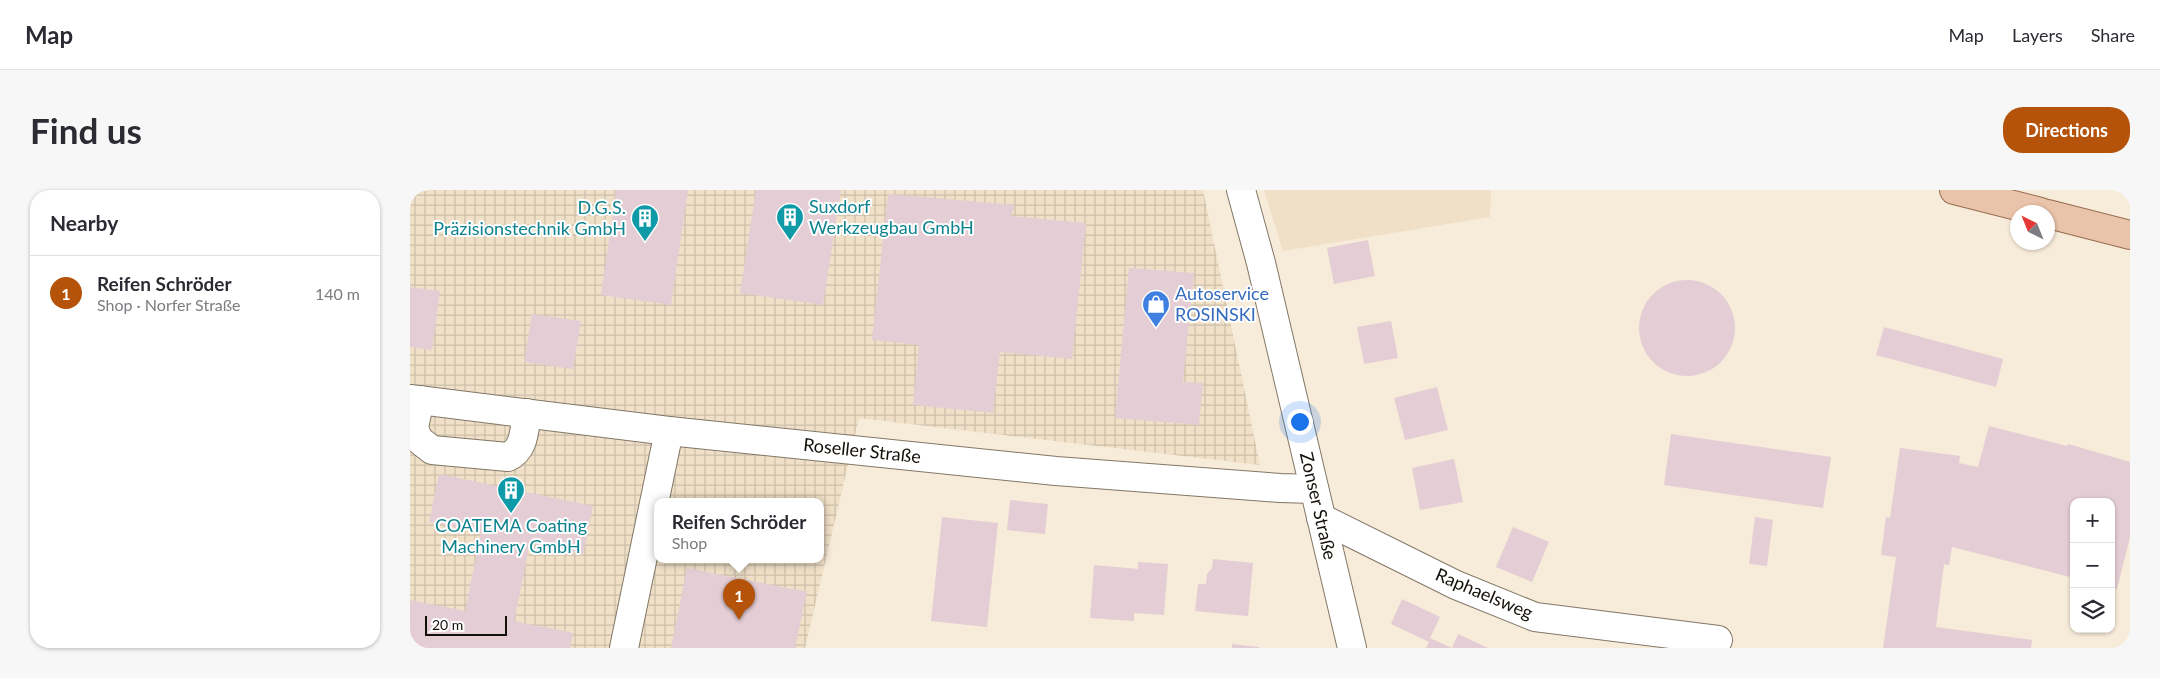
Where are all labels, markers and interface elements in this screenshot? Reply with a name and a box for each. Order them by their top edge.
text: Map [25,20,73,49]
text: Map [1948,24,1984,46]
text: Layers [2012,24,2063,46]
text: Share [2091,24,2135,46]
button: Directions [2003,107,2130,153]
text: Find us [30,109,142,151]
place label: Suxdorf Werkzeugbau GmbH [809,195,974,238]
place label: D.G.S. Präzisionstechnik GmbH [433,196,626,239]
building icon: Suxdorf Werkzeugbau GmbH [775,202,805,241]
building icon: D.G.S. Präzisionstechnik GmbH [630,203,660,242]
north arrow [2010,205,2055,250]
text: Nearby [50,210,118,235]
text: Reifen Schröder [97,272,232,295]
place label: Autoservice ROSINSKI [1175,282,1269,325]
text: 1 [61,284,71,303]
text: 140 m [315,284,360,303]
shop icon: Autoservice ROSINSKI [1141,289,1171,328]
text: Shop · Norfer Straße [97,295,241,314]
your location [1287,409,1313,435]
street label: Roseller Straße [802,433,922,467]
street label: Zonser Straße [1296,450,1342,562]
building icon: COATEMA Coating Machinery GmbH [496,475,526,514]
popup [654,498,824,563]
map controls [2070,498,2115,633]
button: + [2070,498,2115,543]
text: Reifen Schröder [672,510,806,533]
place label: COATEMA Coating Machinery GmbH [435,514,587,557]
text: Shop [672,533,707,552]
button: − [2070,543,2115,588]
street label: Raphaelsweg [1432,563,1536,623]
pin: 1 [723,579,755,620]
button: layers [2070,588,2115,633]
scale bar [425,613,508,636]
text: 20 m [432,616,463,633]

